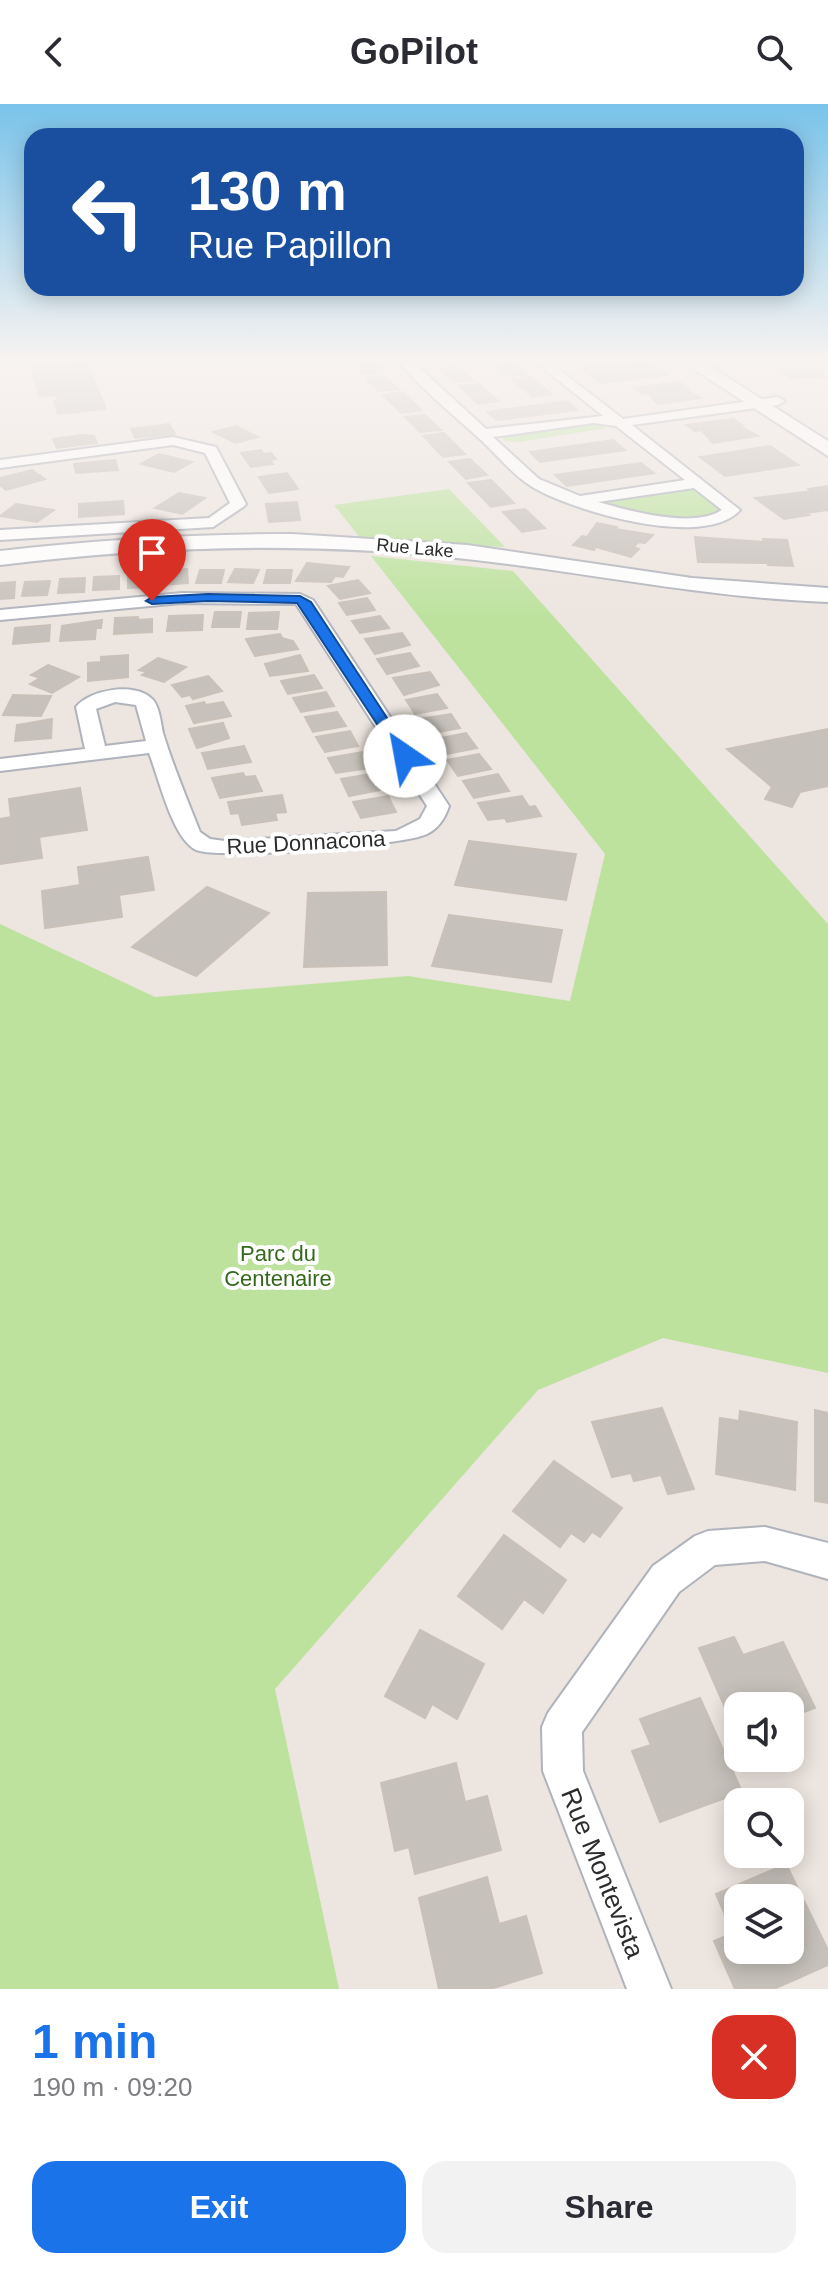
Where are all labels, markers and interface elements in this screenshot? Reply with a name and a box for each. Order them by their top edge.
icon: back [32,30,76,74]
icon: search [752,30,796,74]
text: GoPilot [350,31,478,72]
text: 130 m [188,159,347,222]
icon: left [56,160,160,264]
text: Rue Papillon [188,225,392,266]
pin [118,519,186,601]
icon: arrive [130,531,174,575]
street label: Rue Lake [376,535,454,561]
position arrow [363,714,447,798]
street label: Rue Donnacona [226,826,387,859]
park label: Parc du Centenaire [224,1241,332,1291]
map controls [724,1692,804,1964]
button: sound [724,1692,804,1772]
street label: Rue Montevista [555,1784,651,1963]
button: search [724,1788,804,1868]
button: layers [724,1884,804,1964]
text: 1 min [32,2015,157,2068]
button: close [712,2015,796,2099]
text: 190 m · 09:20 [32,2072,192,2102]
button: Exit [32,2161,406,2253]
button: Share [422,2161,796,2253]

